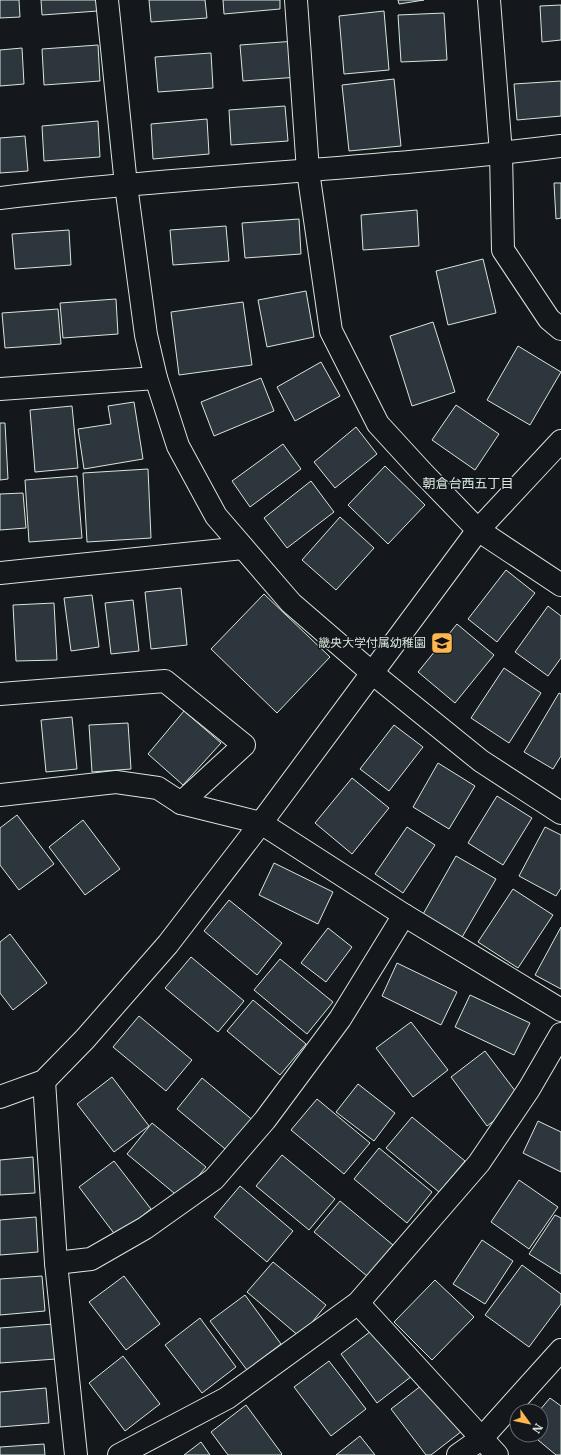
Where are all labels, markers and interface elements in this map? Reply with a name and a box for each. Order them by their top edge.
district label: 朝倉台西五丁目 [422,475,514,492]
school or university icon: 畿央大学付属幼稚園 [429,630,455,656]
place label: 畿央大学付属幼稚園 [318,635,426,650]
north arrow [509,1403,549,1443]
text: N [529,1421,546,1436]

